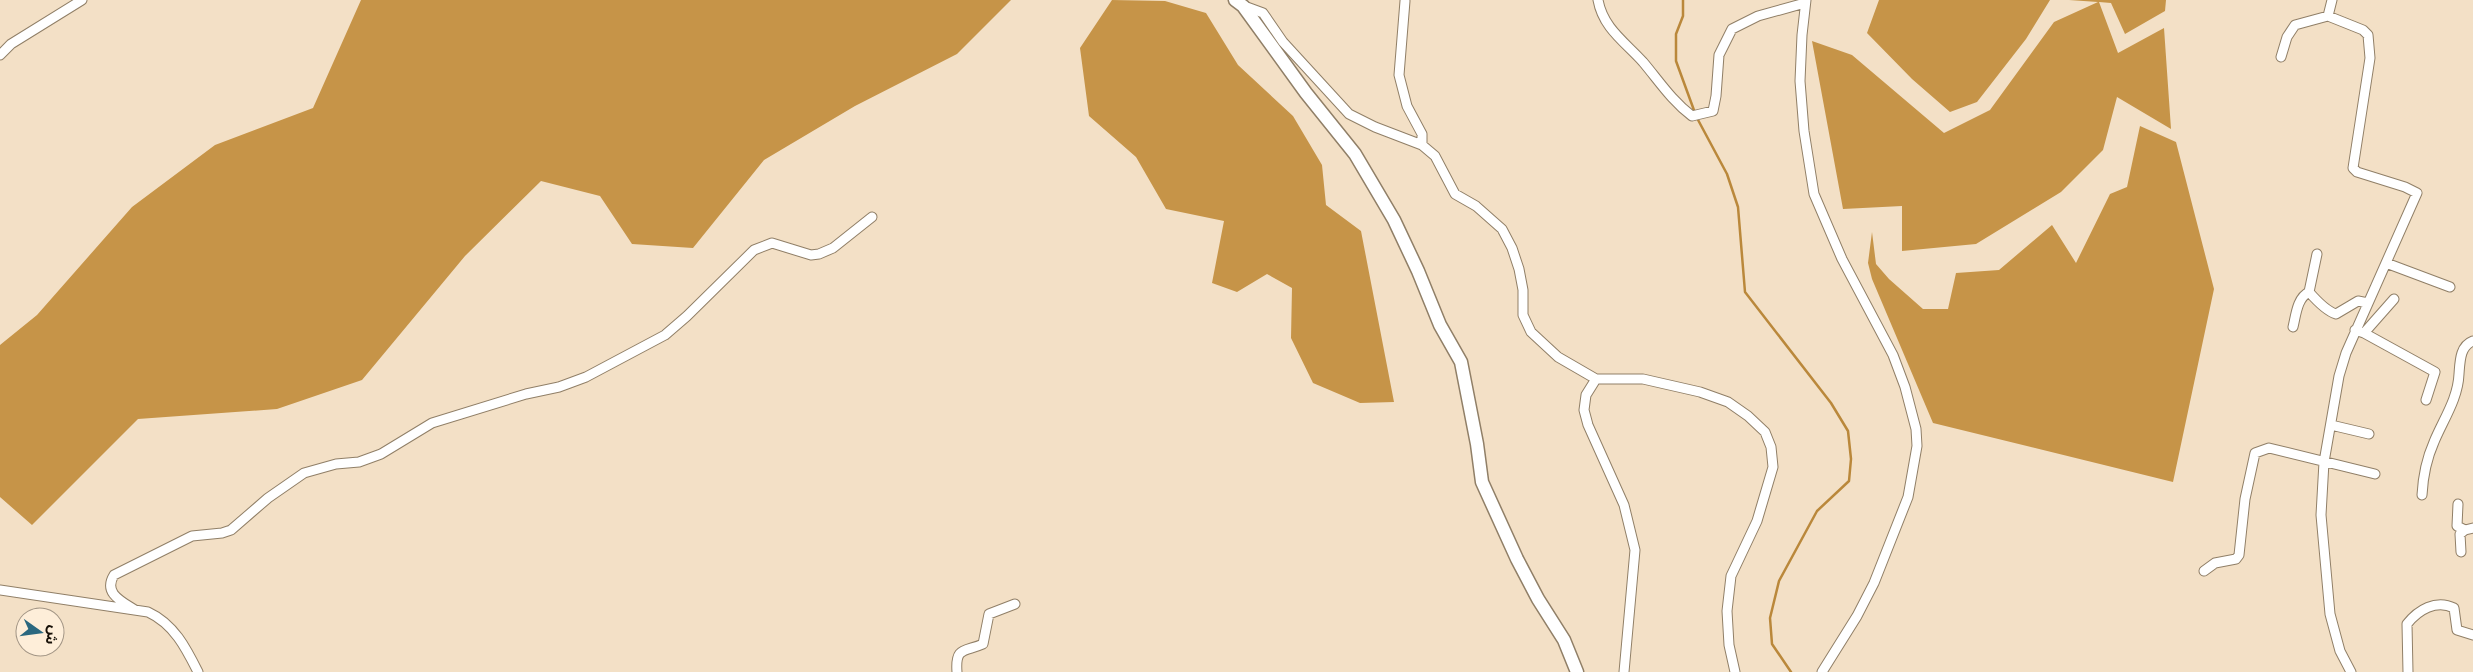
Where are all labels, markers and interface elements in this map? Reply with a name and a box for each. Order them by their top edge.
north arrow [15,607,65,657]
text: ش [42,624,64,647]

